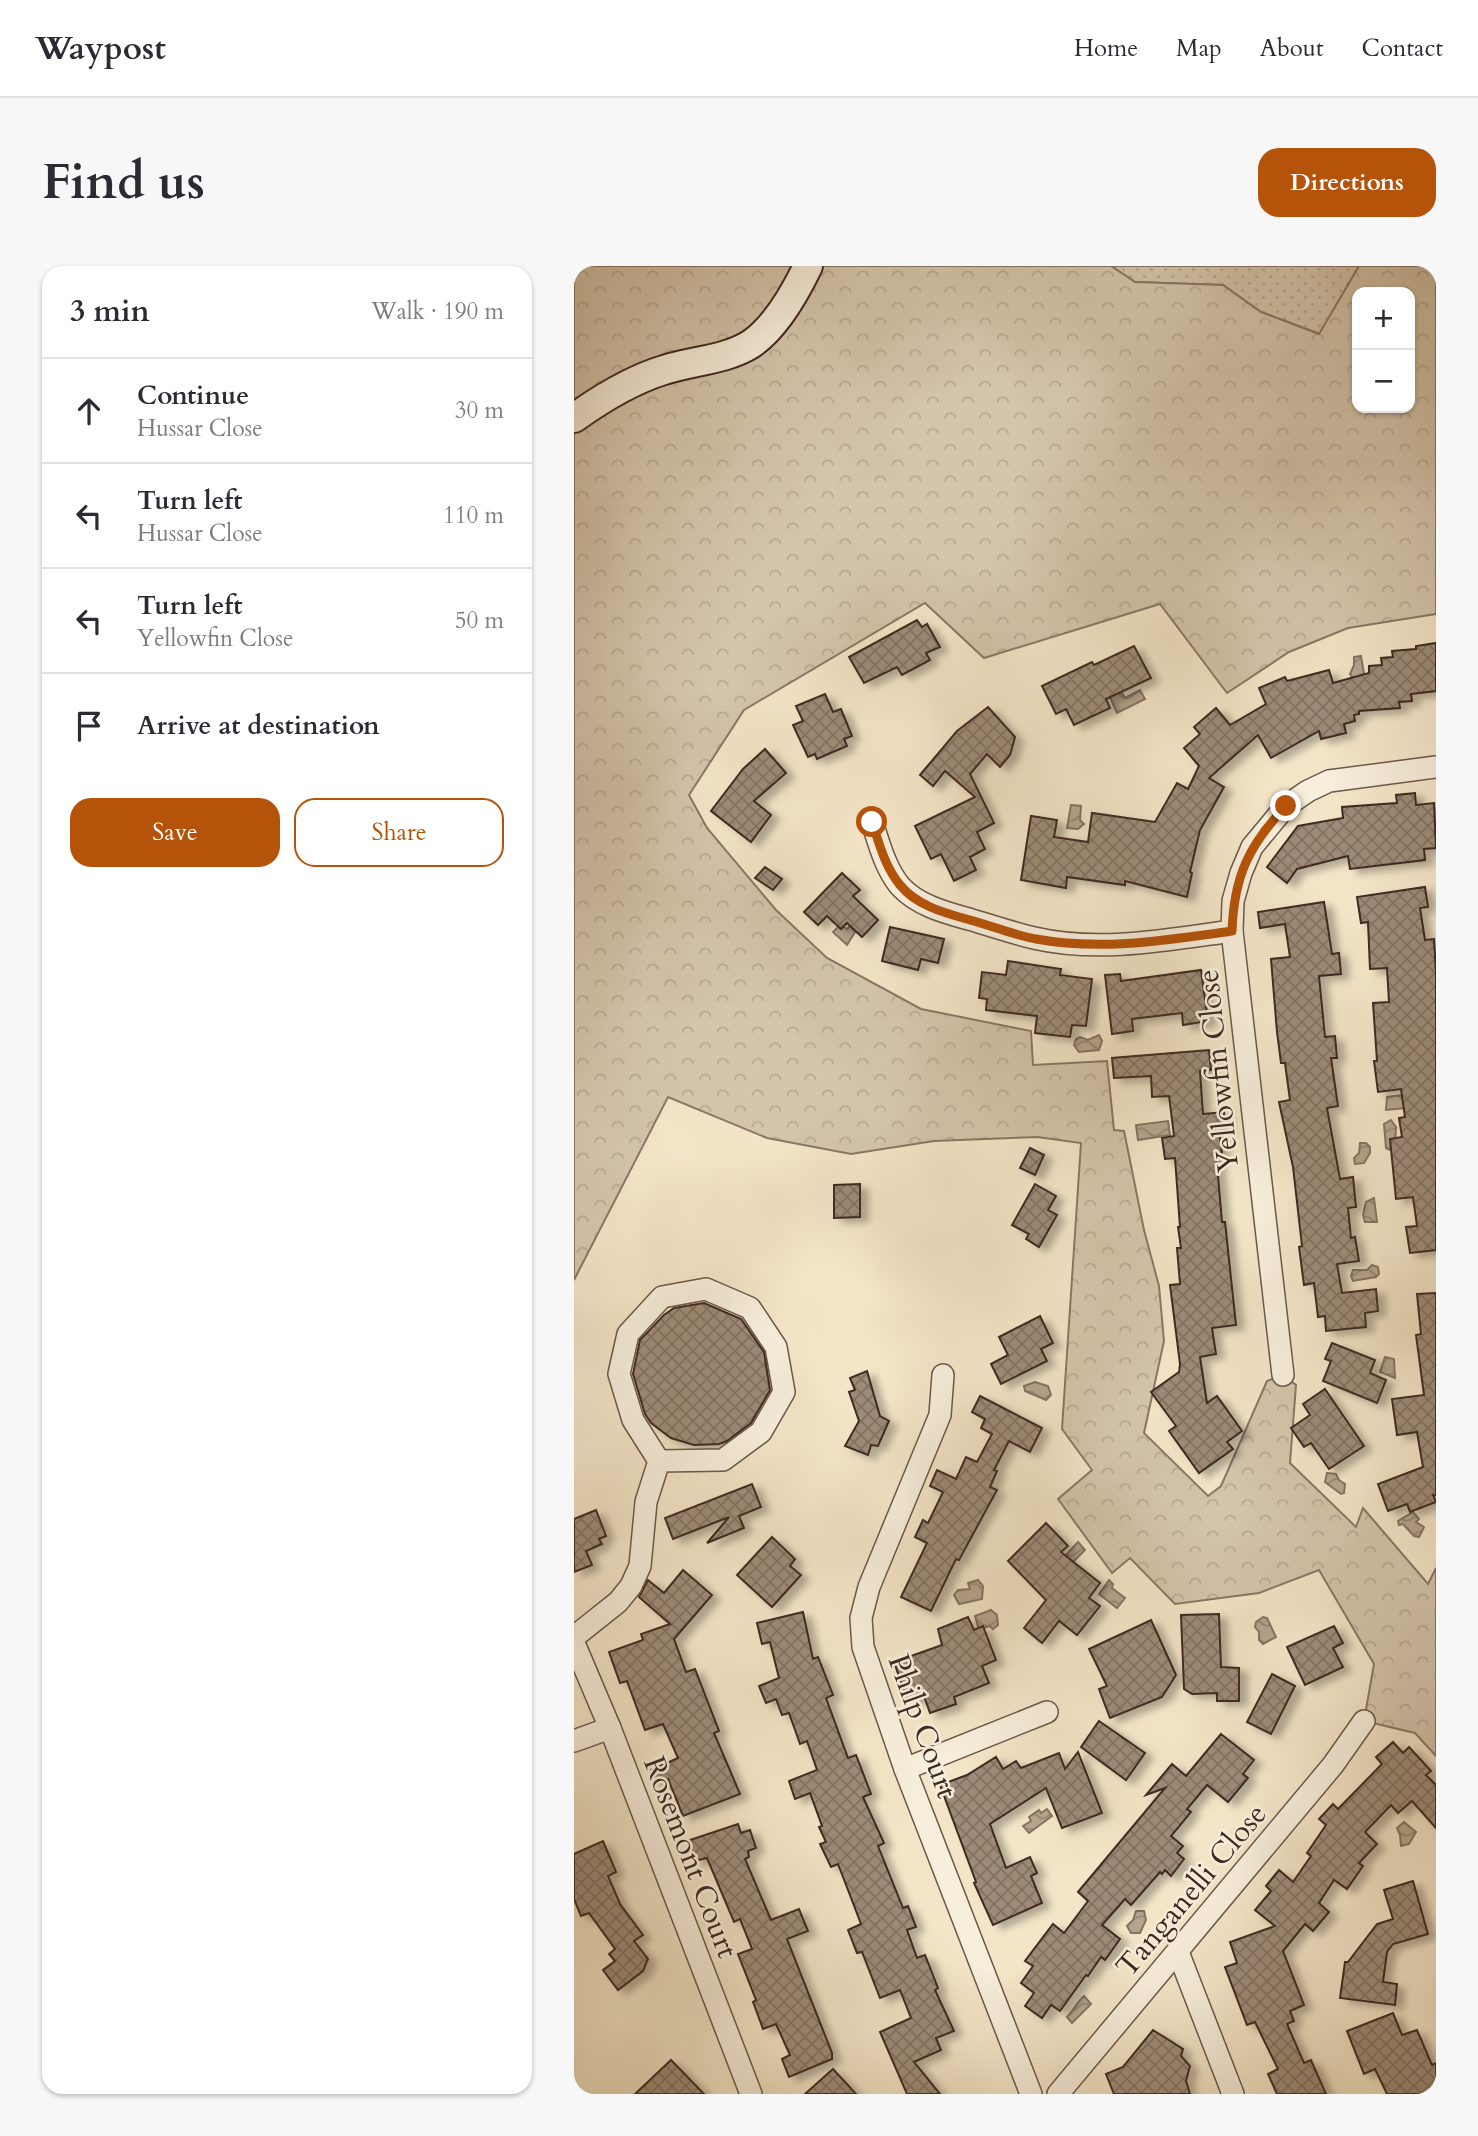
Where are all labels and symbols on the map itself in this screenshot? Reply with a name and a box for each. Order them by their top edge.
route end [1270,790,1301,821]
route start [856,806,887,837]
street label: Yellowfin Close [1187,967,1250,1175]
street label: Philp Court [878,1649,968,1804]
street label: Rosemont Court [633,1750,748,1964]
street label: Tanganelli Close [1107,1795,1276,1986]

